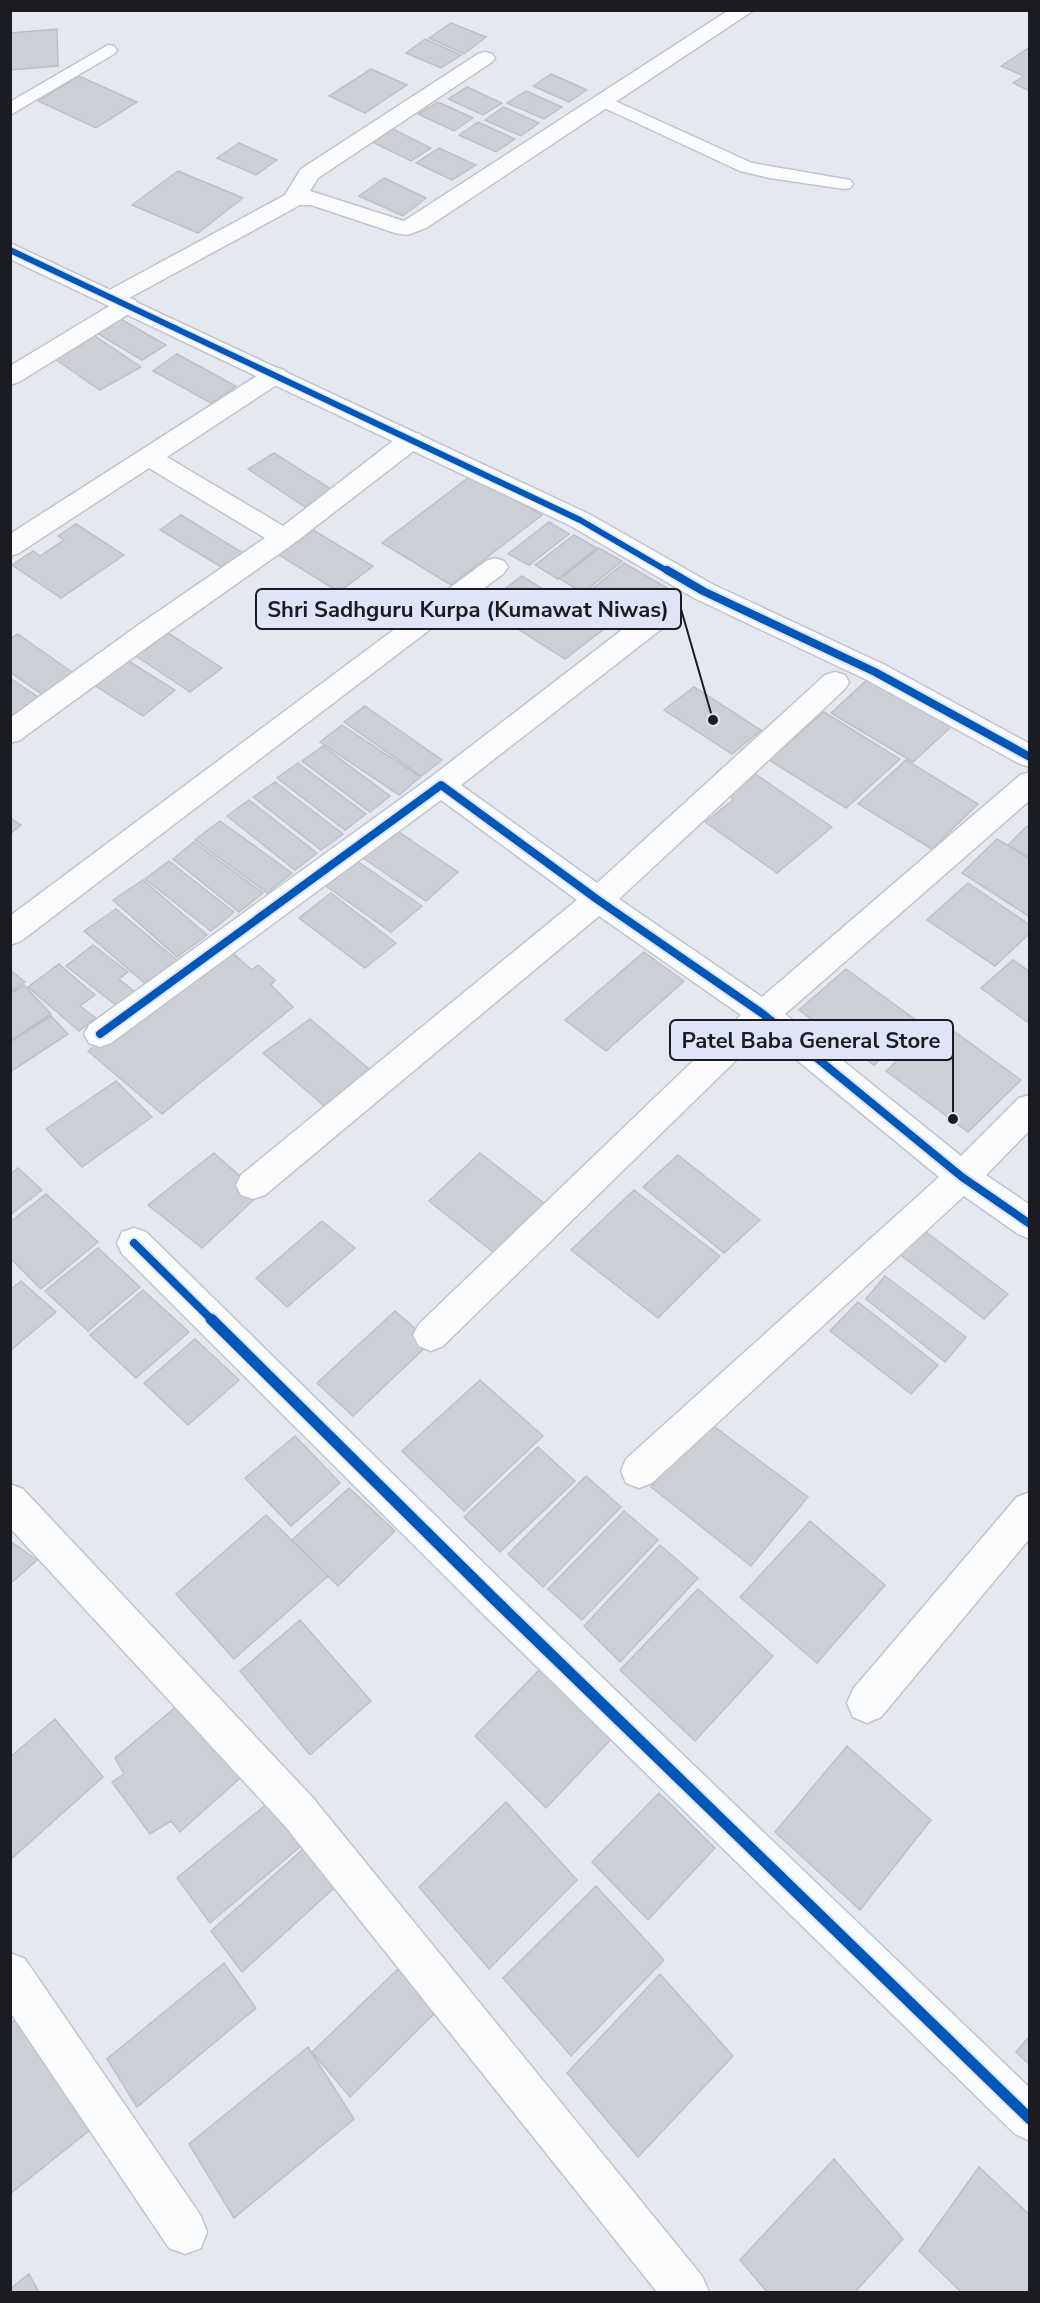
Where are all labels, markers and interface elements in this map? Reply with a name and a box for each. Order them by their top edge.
callout: Shri Sadhguru Kurpa (Kumawat Niwas) [256,589,681,629]
text: Shri Sadhguru Kurpa (Kumawat Niwas) [267,595,669,625]
callout: Patel Baba General Store [670,1020,953,1060]
text: Patel Baba General Store [681,1026,941,1056]

